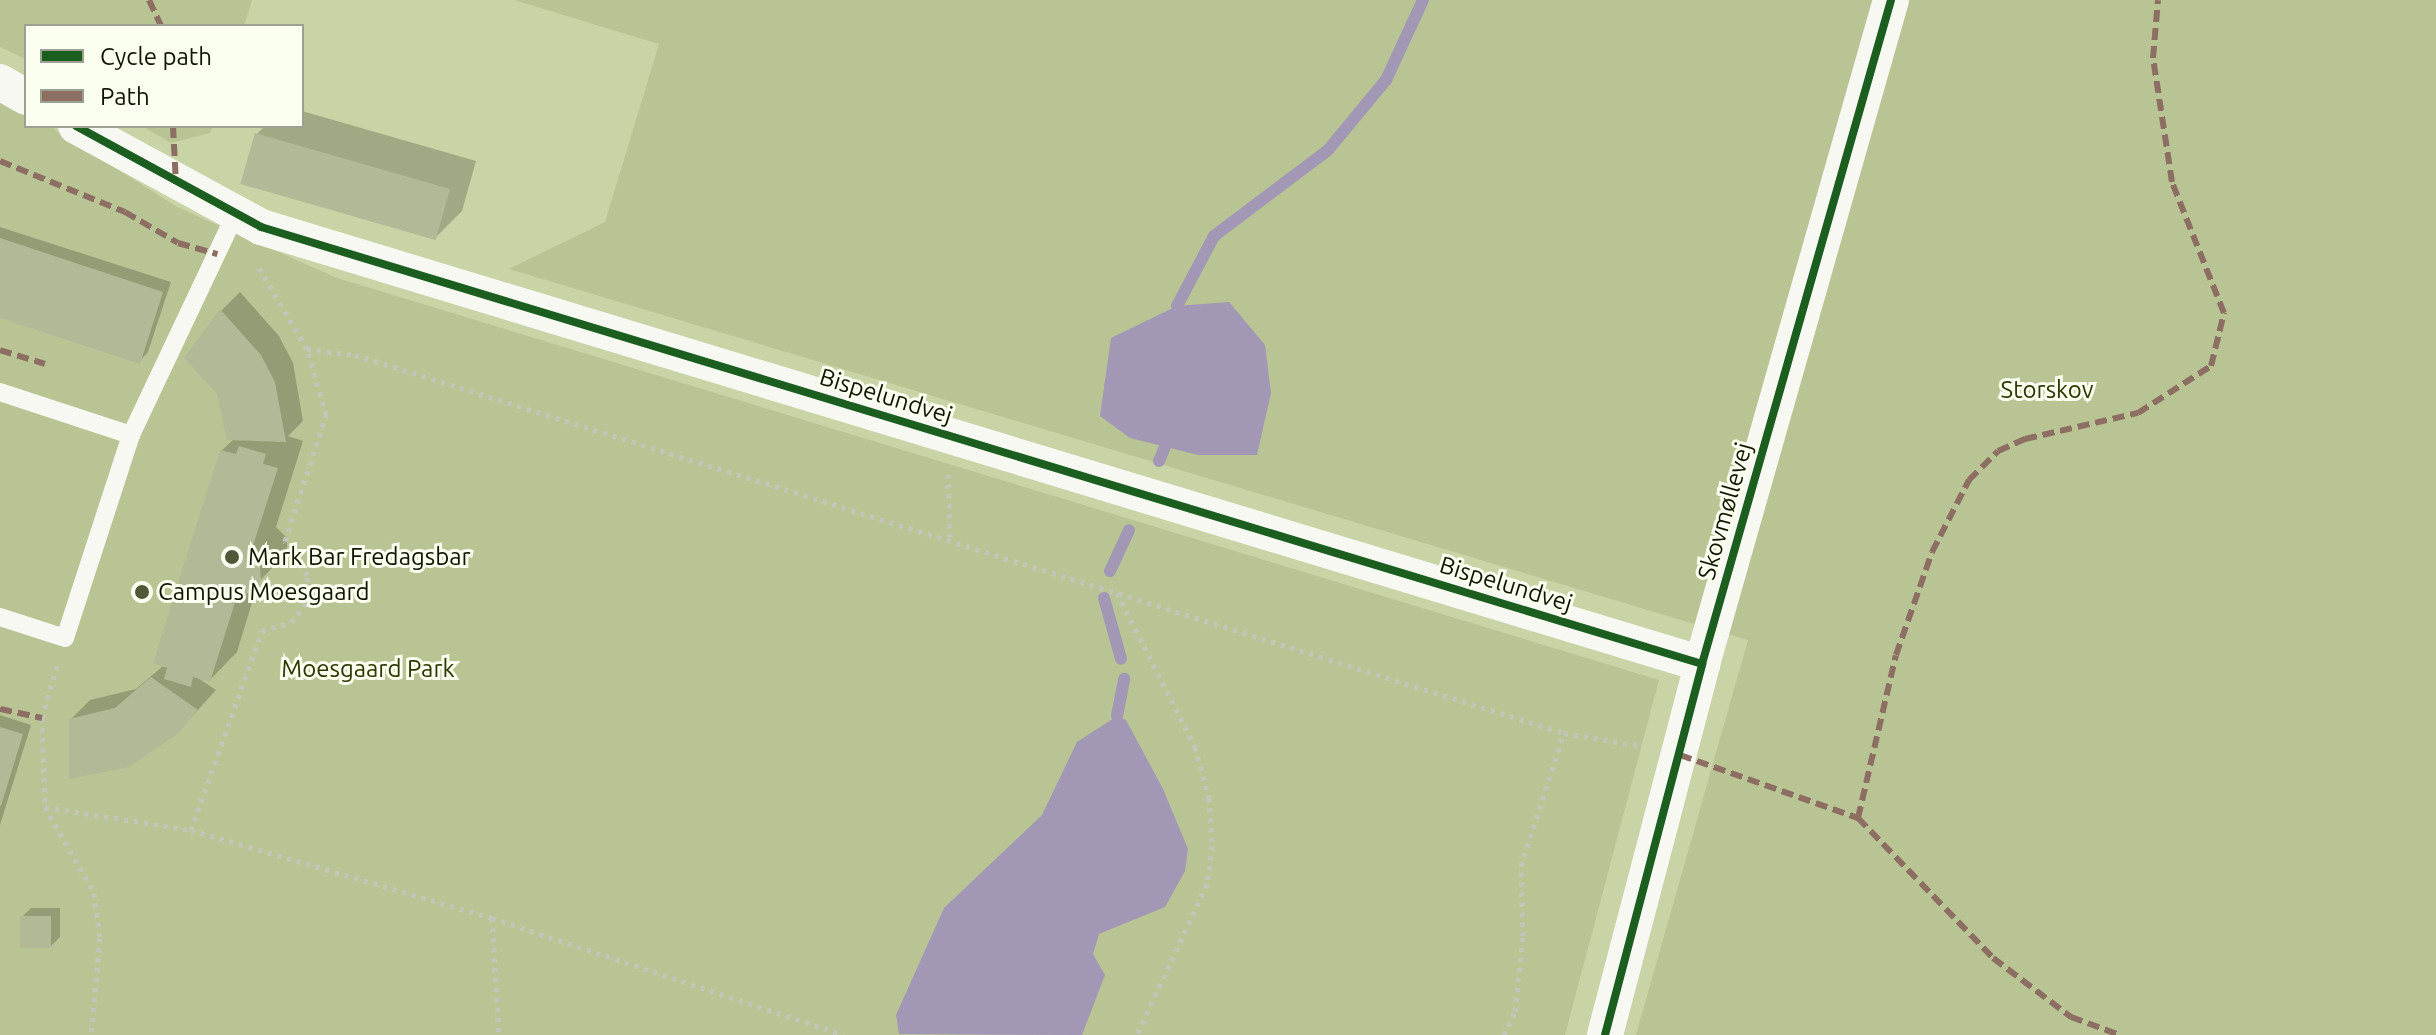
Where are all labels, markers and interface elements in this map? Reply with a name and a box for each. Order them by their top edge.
legend [24,24,304,128]
text: Cycle path [100,43,212,70]
text: Path [100,83,150,110]
street label: Bispelundvej [816,362,956,430]
park label: Storskov [2001,376,2093,404]
street label: Skovmøllevej [1692,439,1758,583]
place label: Mark Bar Fredagsbar [248,543,471,571]
marker: Mark Bar Fredagsbar [223,548,241,566]
street label: Bispelundvej [1436,550,1576,618]
place label: Campus Moesgaard [158,578,370,606]
marker: Campus Moesgaard [133,583,151,601]
park label: Moesgaard Park [281,655,455,683]

